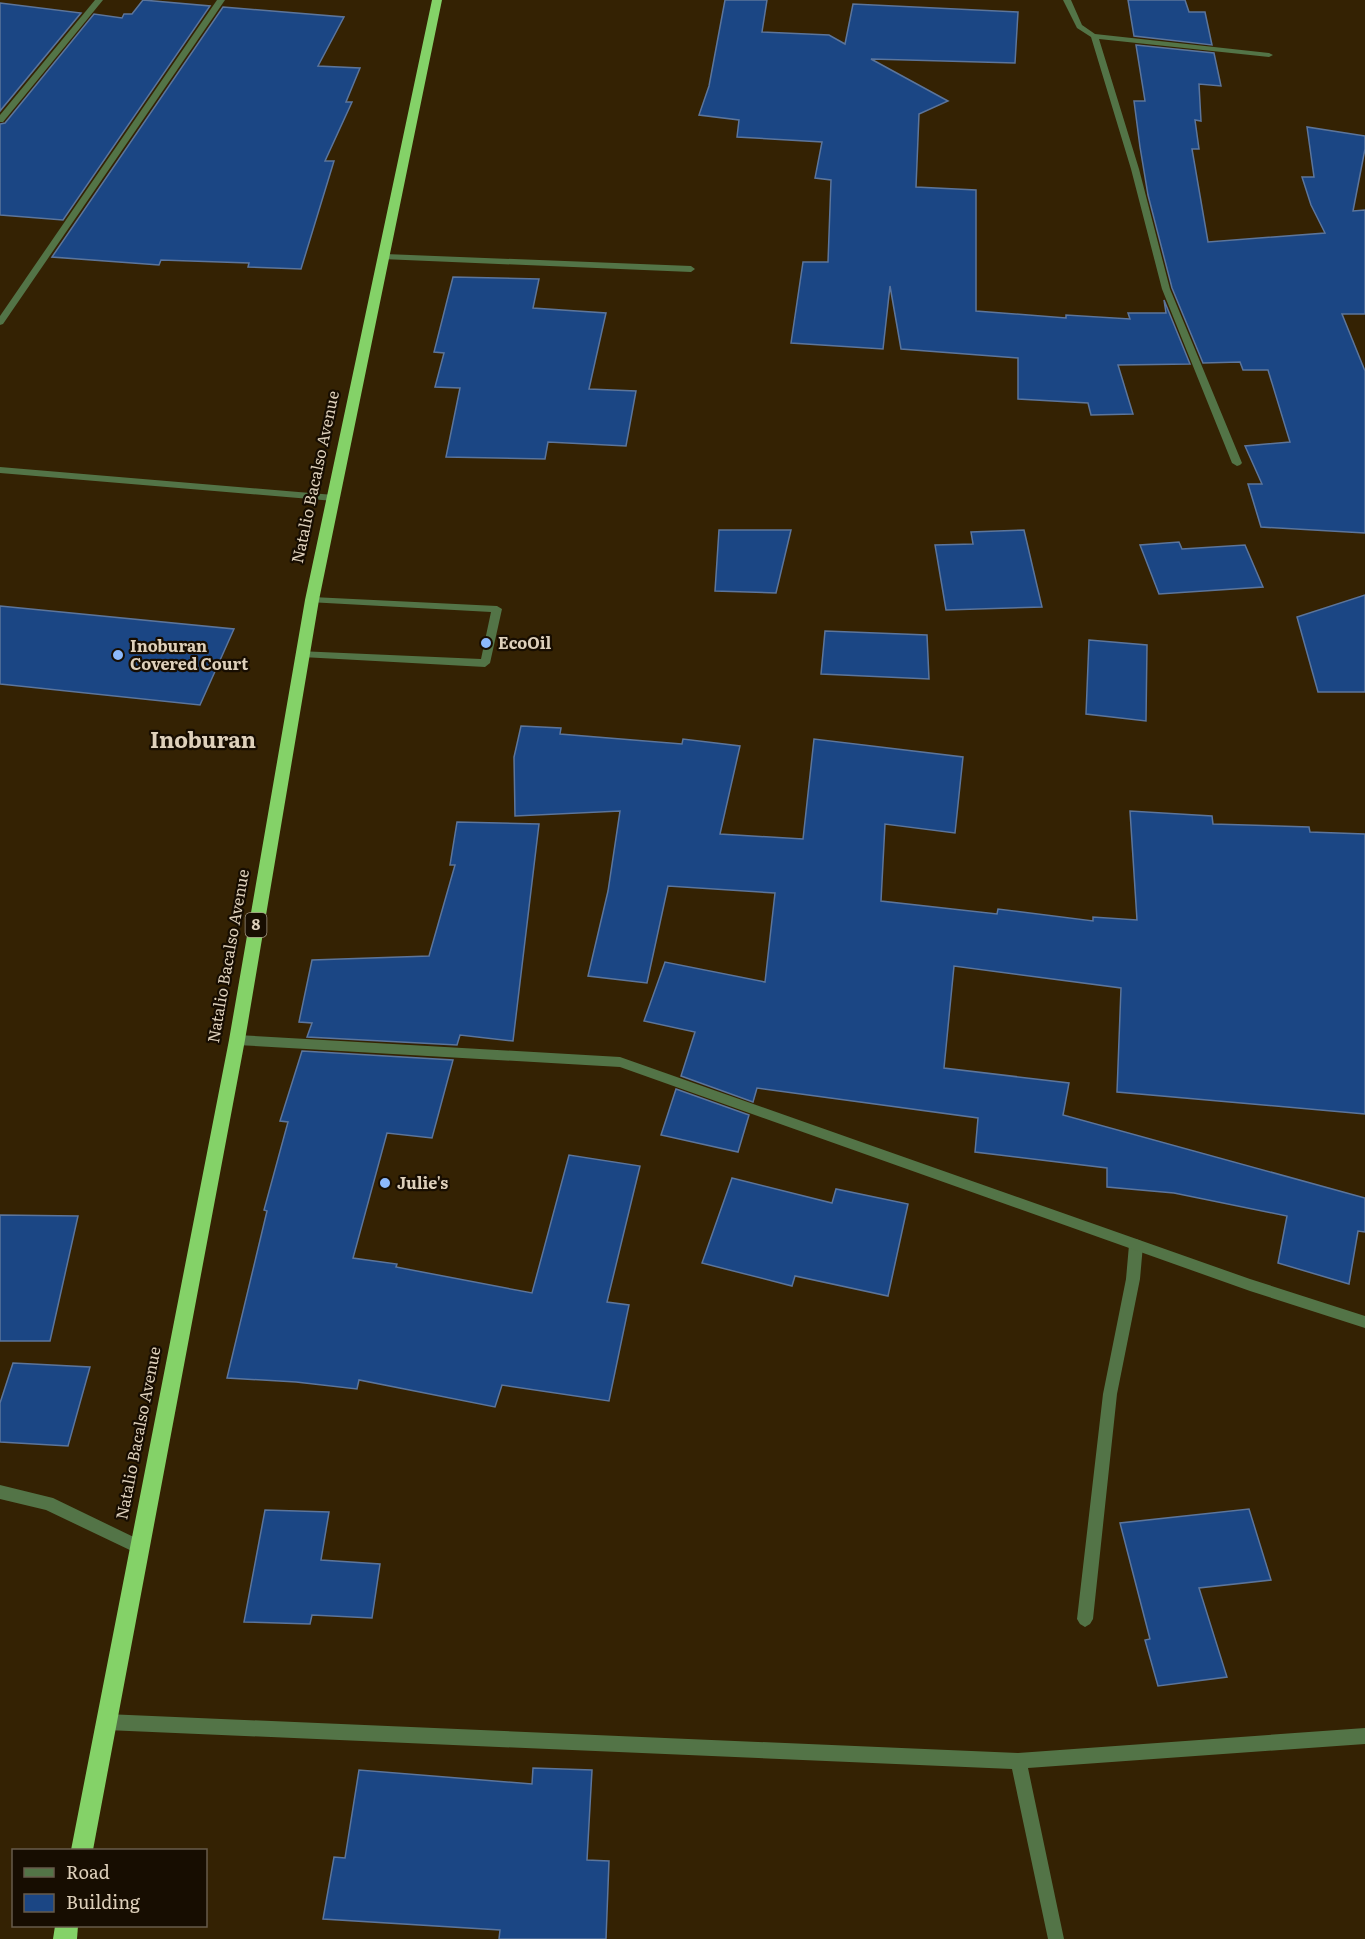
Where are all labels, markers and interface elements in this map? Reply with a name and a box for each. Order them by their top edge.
street label: Natalio Bacalso Avenue [284,388,344,565]
place label: EcoOil [498,630,552,654]
place label: Inoburan Covered Court [130,633,248,675]
marker: EcoOil [479,636,493,650]
marker: Inoburan Covered Court [111,648,125,662]
district label: Inoburan [150,722,256,755]
street label: Natalio Bacalso Avenue [200,867,254,1045]
road number: 8 [246,913,266,937]
place label: Julie's [397,1170,448,1194]
marker: Julie's [378,1176,392,1190]
street label: Natalio Bacalso Avenue [108,1344,166,1521]
legend [12,1849,207,1927]
text: Road [66,1858,110,1885]
text: Building [66,1888,141,1915]

